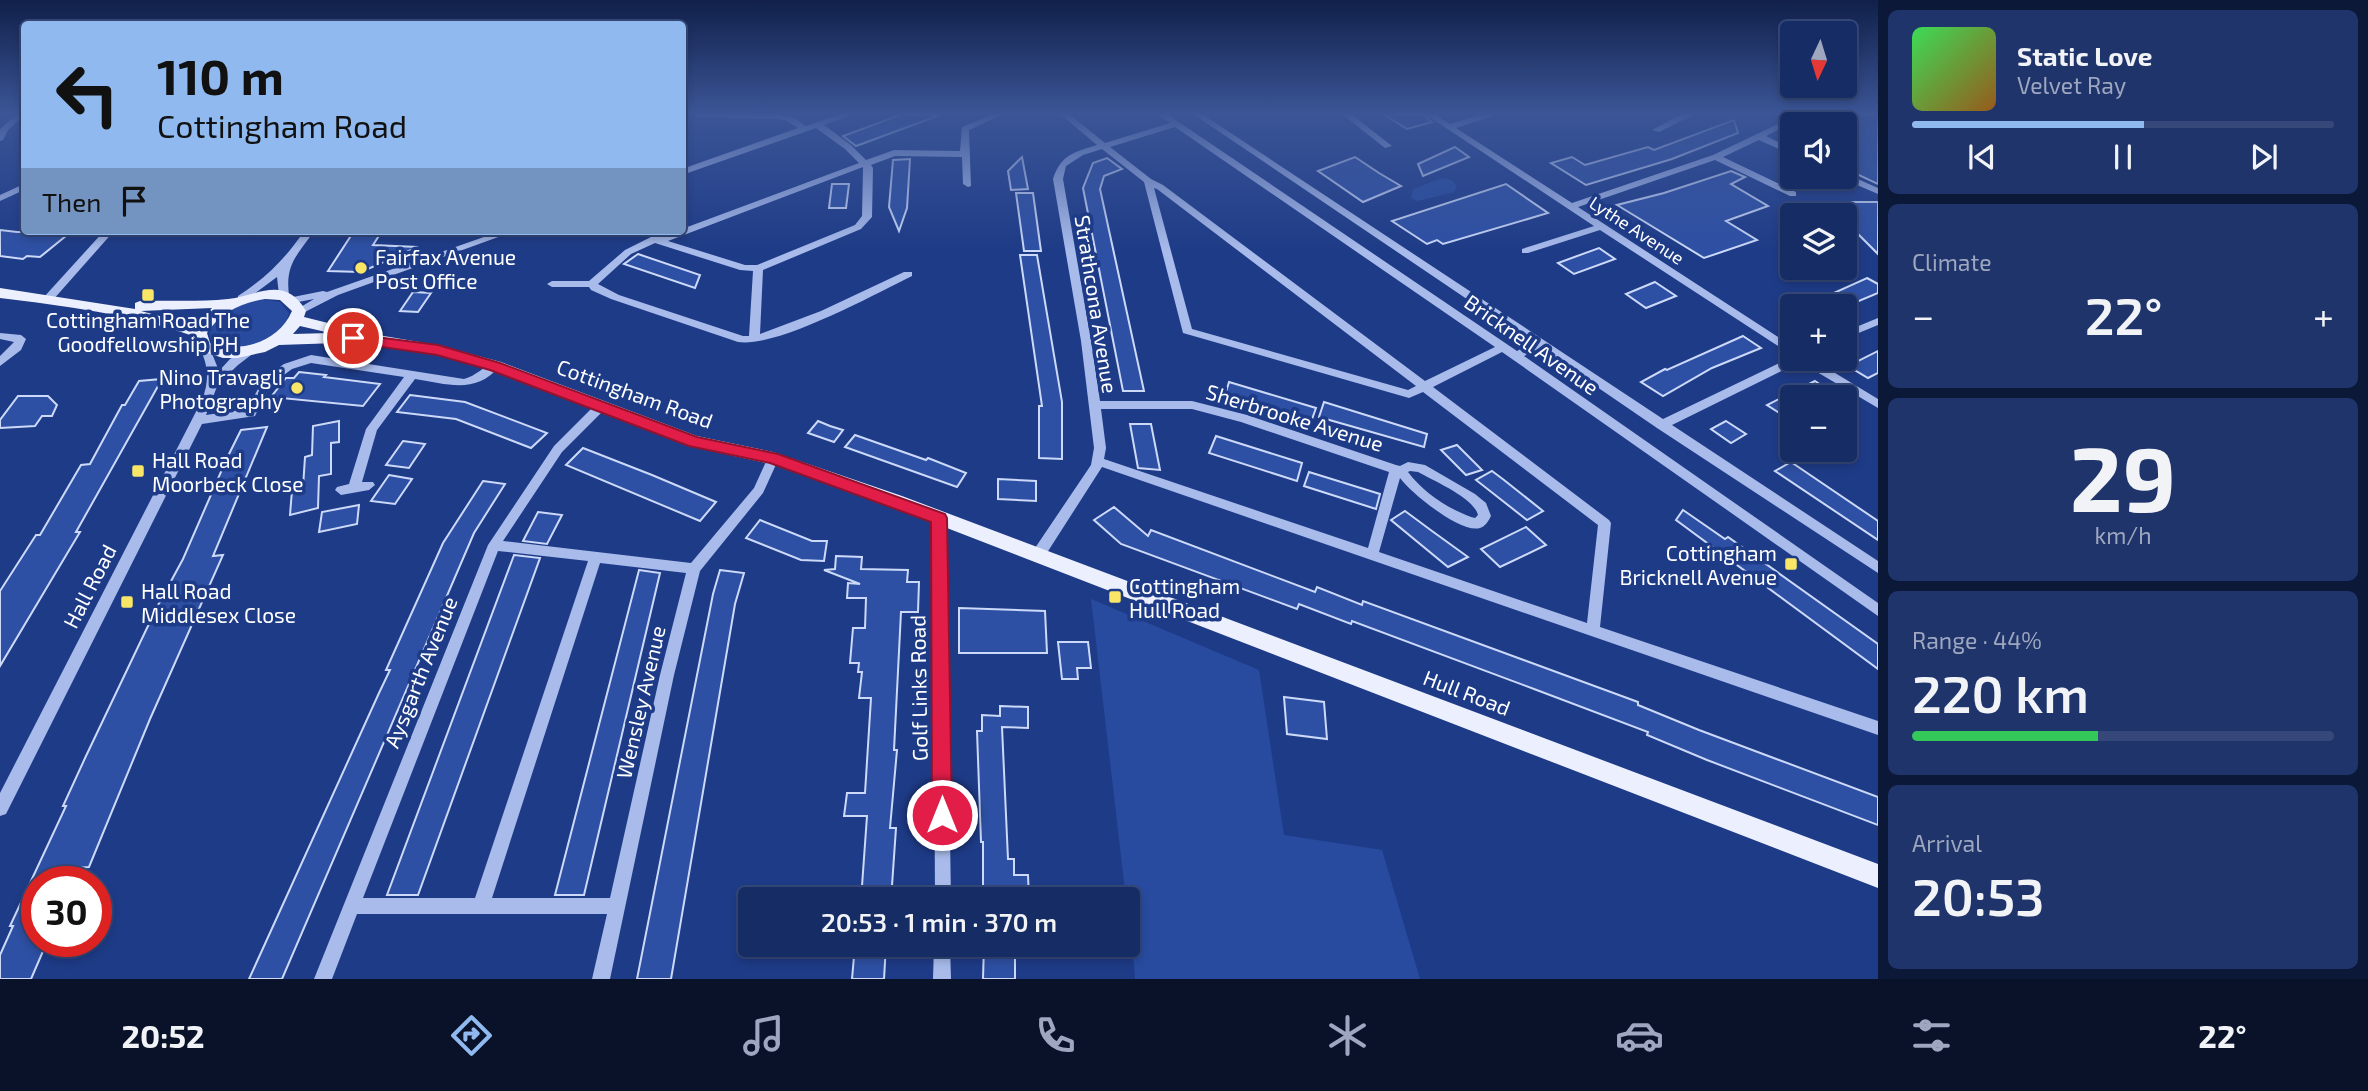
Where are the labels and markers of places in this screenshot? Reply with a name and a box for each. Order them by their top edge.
place label: Fairfax Avenue Post Office [375,244,516,293]
marker: Fairfax Avenue Post Office [353,260,369,276]
marker: Cottingham Road The Goodfellowship PH [140,287,156,303]
place label: Cottingham Road The Goodfellowship PH [46,307,250,356]
pin [323,308,383,368]
place label: Nino Travagli Photography [159,364,283,413]
marker: Nino Travagli Photography [289,380,305,396]
place label: Hall Road Moorbeck Close [152,447,303,496]
marker: Hall Road Moorbeck Close [130,463,146,479]
place label: Cottingham Bricknell Avenue [1619,540,1777,589]
marker: Cottingham Bricknell Avenue [1783,556,1799,572]
place label: Cottingham Hull Road [1129,573,1240,622]
place label: Hall Road Middlesex Close [141,578,296,627]
marker: Cottingham Hull Road [1107,589,1123,605]
marker: Hall Road Middlesex Close [119,594,135,610]

